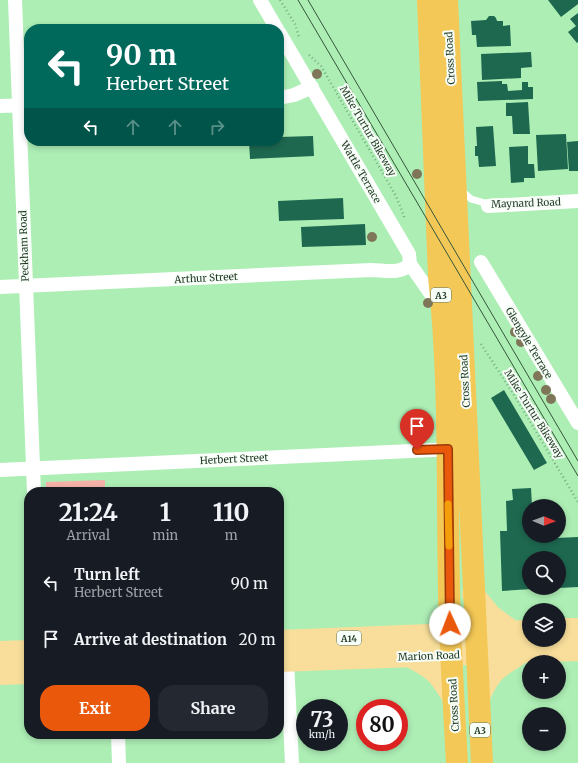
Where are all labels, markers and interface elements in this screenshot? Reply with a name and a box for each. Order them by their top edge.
street label: Cross Road [442,31,458,85]
text: 90 m [106,37,177,73]
icon: left [40,40,92,92]
text: Herbert Street [106,72,229,95]
street label: Mike Turtur Bikeway [337,84,399,179]
icon: left [80,116,102,138]
icon: ahead [122,116,144,138]
icon: ahead [164,116,186,138]
icon: right [206,116,228,138]
street label: Wattle Terrace [337,138,384,205]
street label: Maynard Road [491,195,561,211]
street label: Peckham Road [16,210,32,282]
street label: Arthur Street [173,270,238,286]
road number: A3 [431,288,451,302]
street label: Glengyle Terrace [503,305,555,381]
street label: Cross Road [457,354,473,408]
street label: Mike Turtur Bikeway [501,367,567,461]
pin [400,409,434,450]
icon: arrive [406,415,428,437]
street label: Herbert Street [200,451,269,467]
text: 21:24 [59,497,118,528]
text: 1 [160,497,171,528]
text: 110 [213,497,249,528]
north arrow [522,499,566,543]
map controls [522,499,566,751]
text: Arrival [67,527,110,544]
text: min [152,527,178,544]
text: m [225,527,238,544]
button: search [522,551,566,595]
text: Turn left [74,565,140,584]
icon: left [40,572,62,594]
text: 90 m [231,574,268,593]
text: Herbert Street [74,584,163,601]
position arrow [429,603,471,645]
button: layers [522,603,566,647]
icon: arrive [40,628,62,650]
text: Arrive at destination [74,630,227,649]
text: 20 m [239,630,276,649]
road number: A14 [337,631,361,645]
street label: Marion Road [398,648,460,664]
button: + [522,655,566,699]
street label: Cross Road [446,678,462,732]
button: Exit [40,685,150,731]
button: Share [158,685,268,731]
speed limit sign: 80 [356,699,408,751]
text: 73 [310,707,334,732]
button: − [522,707,566,751]
road number: A3 [470,723,490,737]
text: km/h [309,728,335,741]

